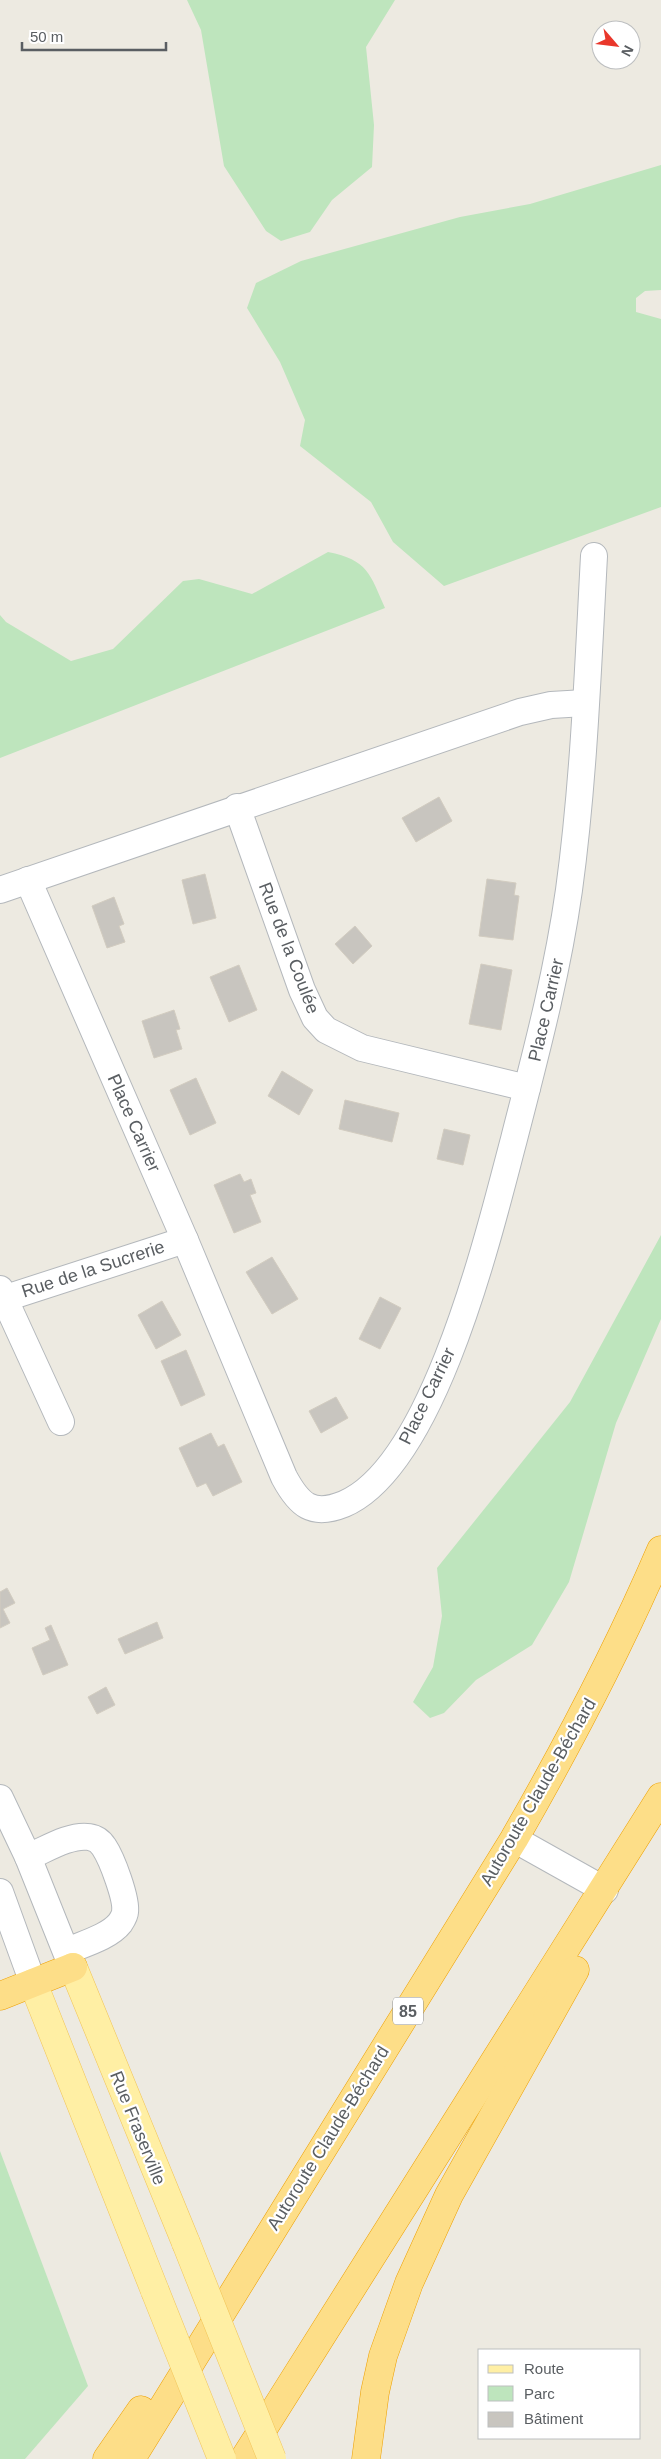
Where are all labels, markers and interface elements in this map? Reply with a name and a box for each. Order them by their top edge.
scale bar [22,20,166,52]
north arrow [591,20,641,70]
text: 50 m [30,28,63,45]
text: N [618,43,637,59]
street label: Rue de la Coulée [255,879,323,1017]
street label: Place Carrier [524,957,568,1063]
street label: Place Carrier [104,1071,164,1175]
street label: Rue de la Sucrerie [19,1236,167,1302]
street label: Place Carrier [395,1344,459,1448]
street label: Autoroute Claude-Béchard [476,1695,600,1889]
road number: 85 [393,1998,423,2024]
street label: Autoroute Claude-Béchard [263,2042,393,2234]
street label: Rue Fraserville [106,2068,170,2188]
legend [478,2349,641,2439]
text: Route [524,2360,564,2377]
text: Parc [524,2385,555,2402]
text: Bâtiment [524,2410,584,2427]

